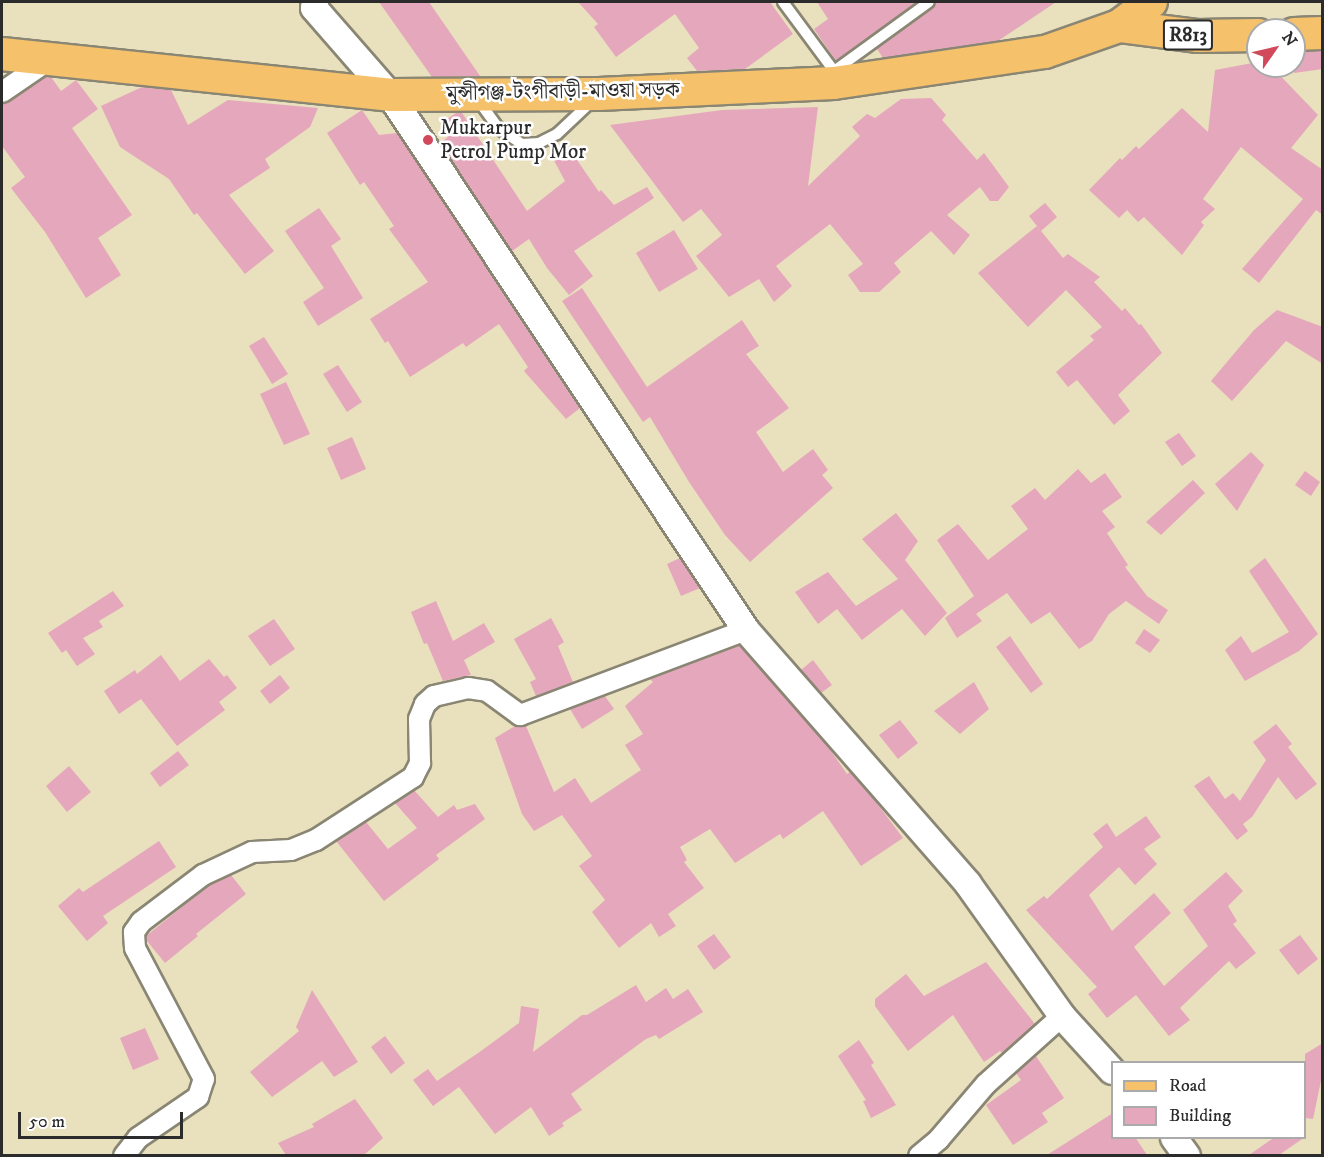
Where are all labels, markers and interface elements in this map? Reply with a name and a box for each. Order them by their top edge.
road number: R813 [1162,18,1214,52]
north arrow [1246,18,1306,78]
text: N [1277,28,1301,50]
street label: মুন্সীগঞ্জ-টংগীবাড়ী-মাওয়া সড়ক [446,77,680,107]
place label: Muktarpur Petrol Pump Mor [440,115,586,165]
marker: Muktarpur Petrol Pump Mor [421,133,435,147]
legend [1111,1061,1306,1139]
text: Road [1169,1075,1206,1097]
scale bar [21,1100,186,1138]
text: Building [1169,1105,1231,1127]
text: 50 m [29,1111,65,1133]

